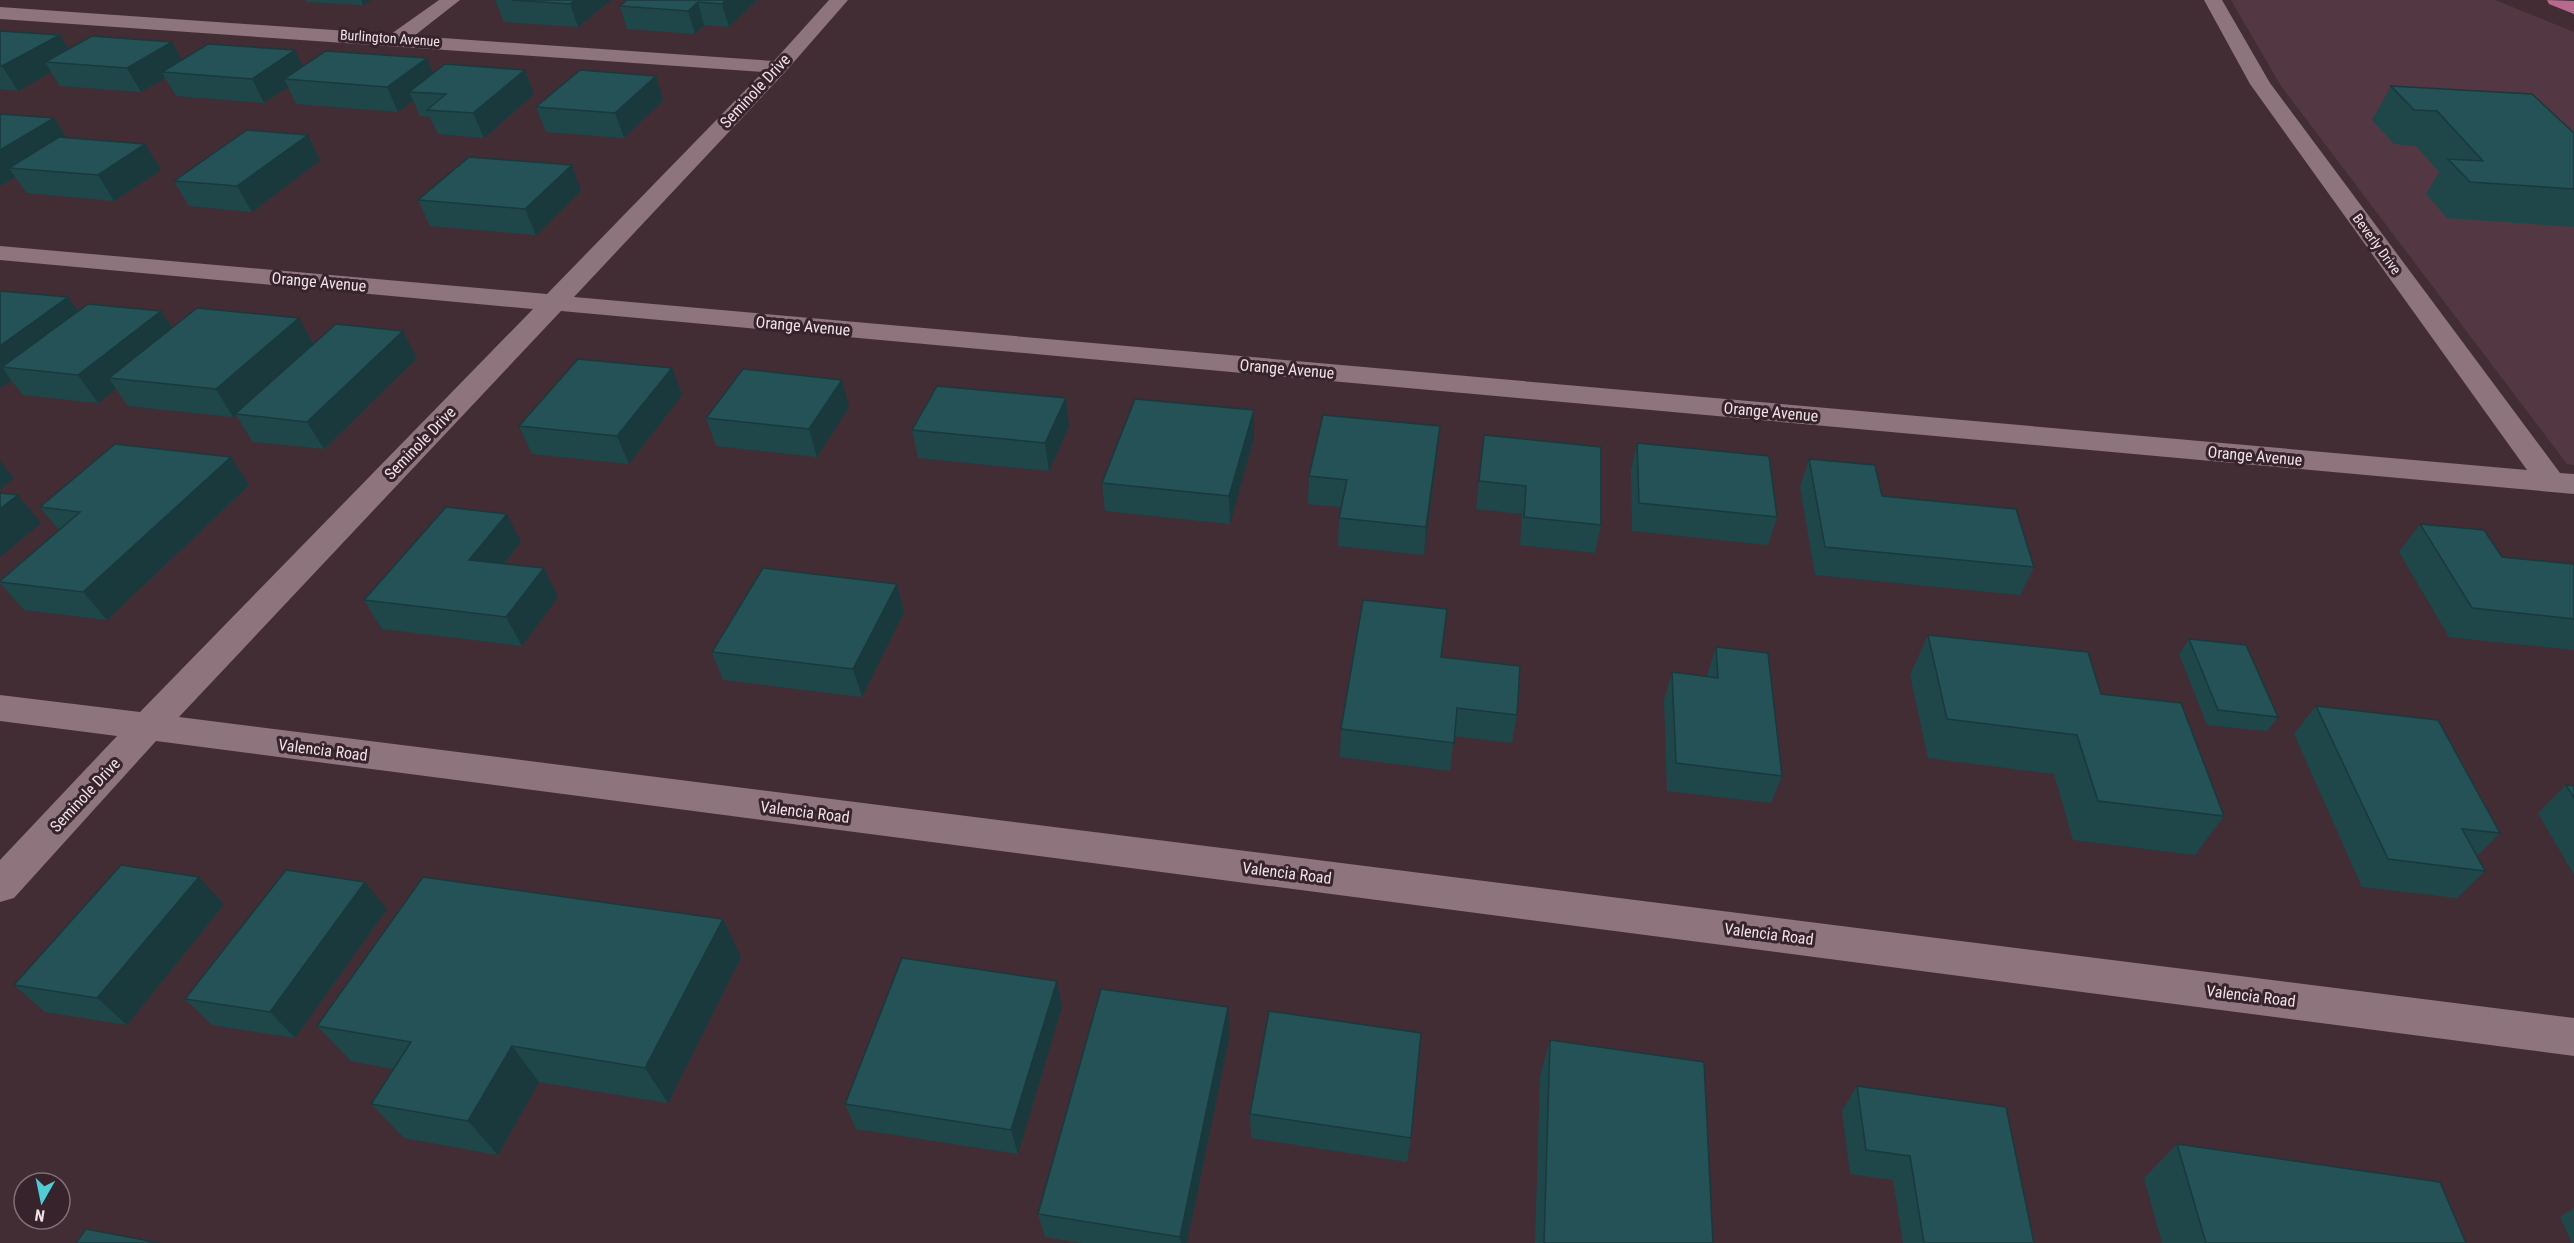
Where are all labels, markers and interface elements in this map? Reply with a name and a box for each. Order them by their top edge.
street label: Burlington Avenue [340,27,441,50]
street label: Seminole Drive [716,50,794,132]
street label: Beverly Drive [2350,211,2405,278]
street label: Orange Avenue [271,268,367,296]
street label: Orange Avenue [755,312,851,340]
street label: Orange Avenue [1239,355,1335,383]
street label: Orange Avenue [1723,398,1819,426]
street label: Seminole Drive [380,403,460,483]
street label: Orange Avenue [2207,442,2303,470]
street label: Valencia Road [277,735,369,765]
street label: Seminole Drive [46,754,124,836]
street label: Valencia Road [759,797,851,827]
street label: Valencia Road [1241,858,1333,888]
street label: Valencia Road [1723,919,1815,949]
street label: Valencia Road [2205,981,2297,1011]
north arrow [12,1171,72,1231]
text: N [33,1205,46,1225]

